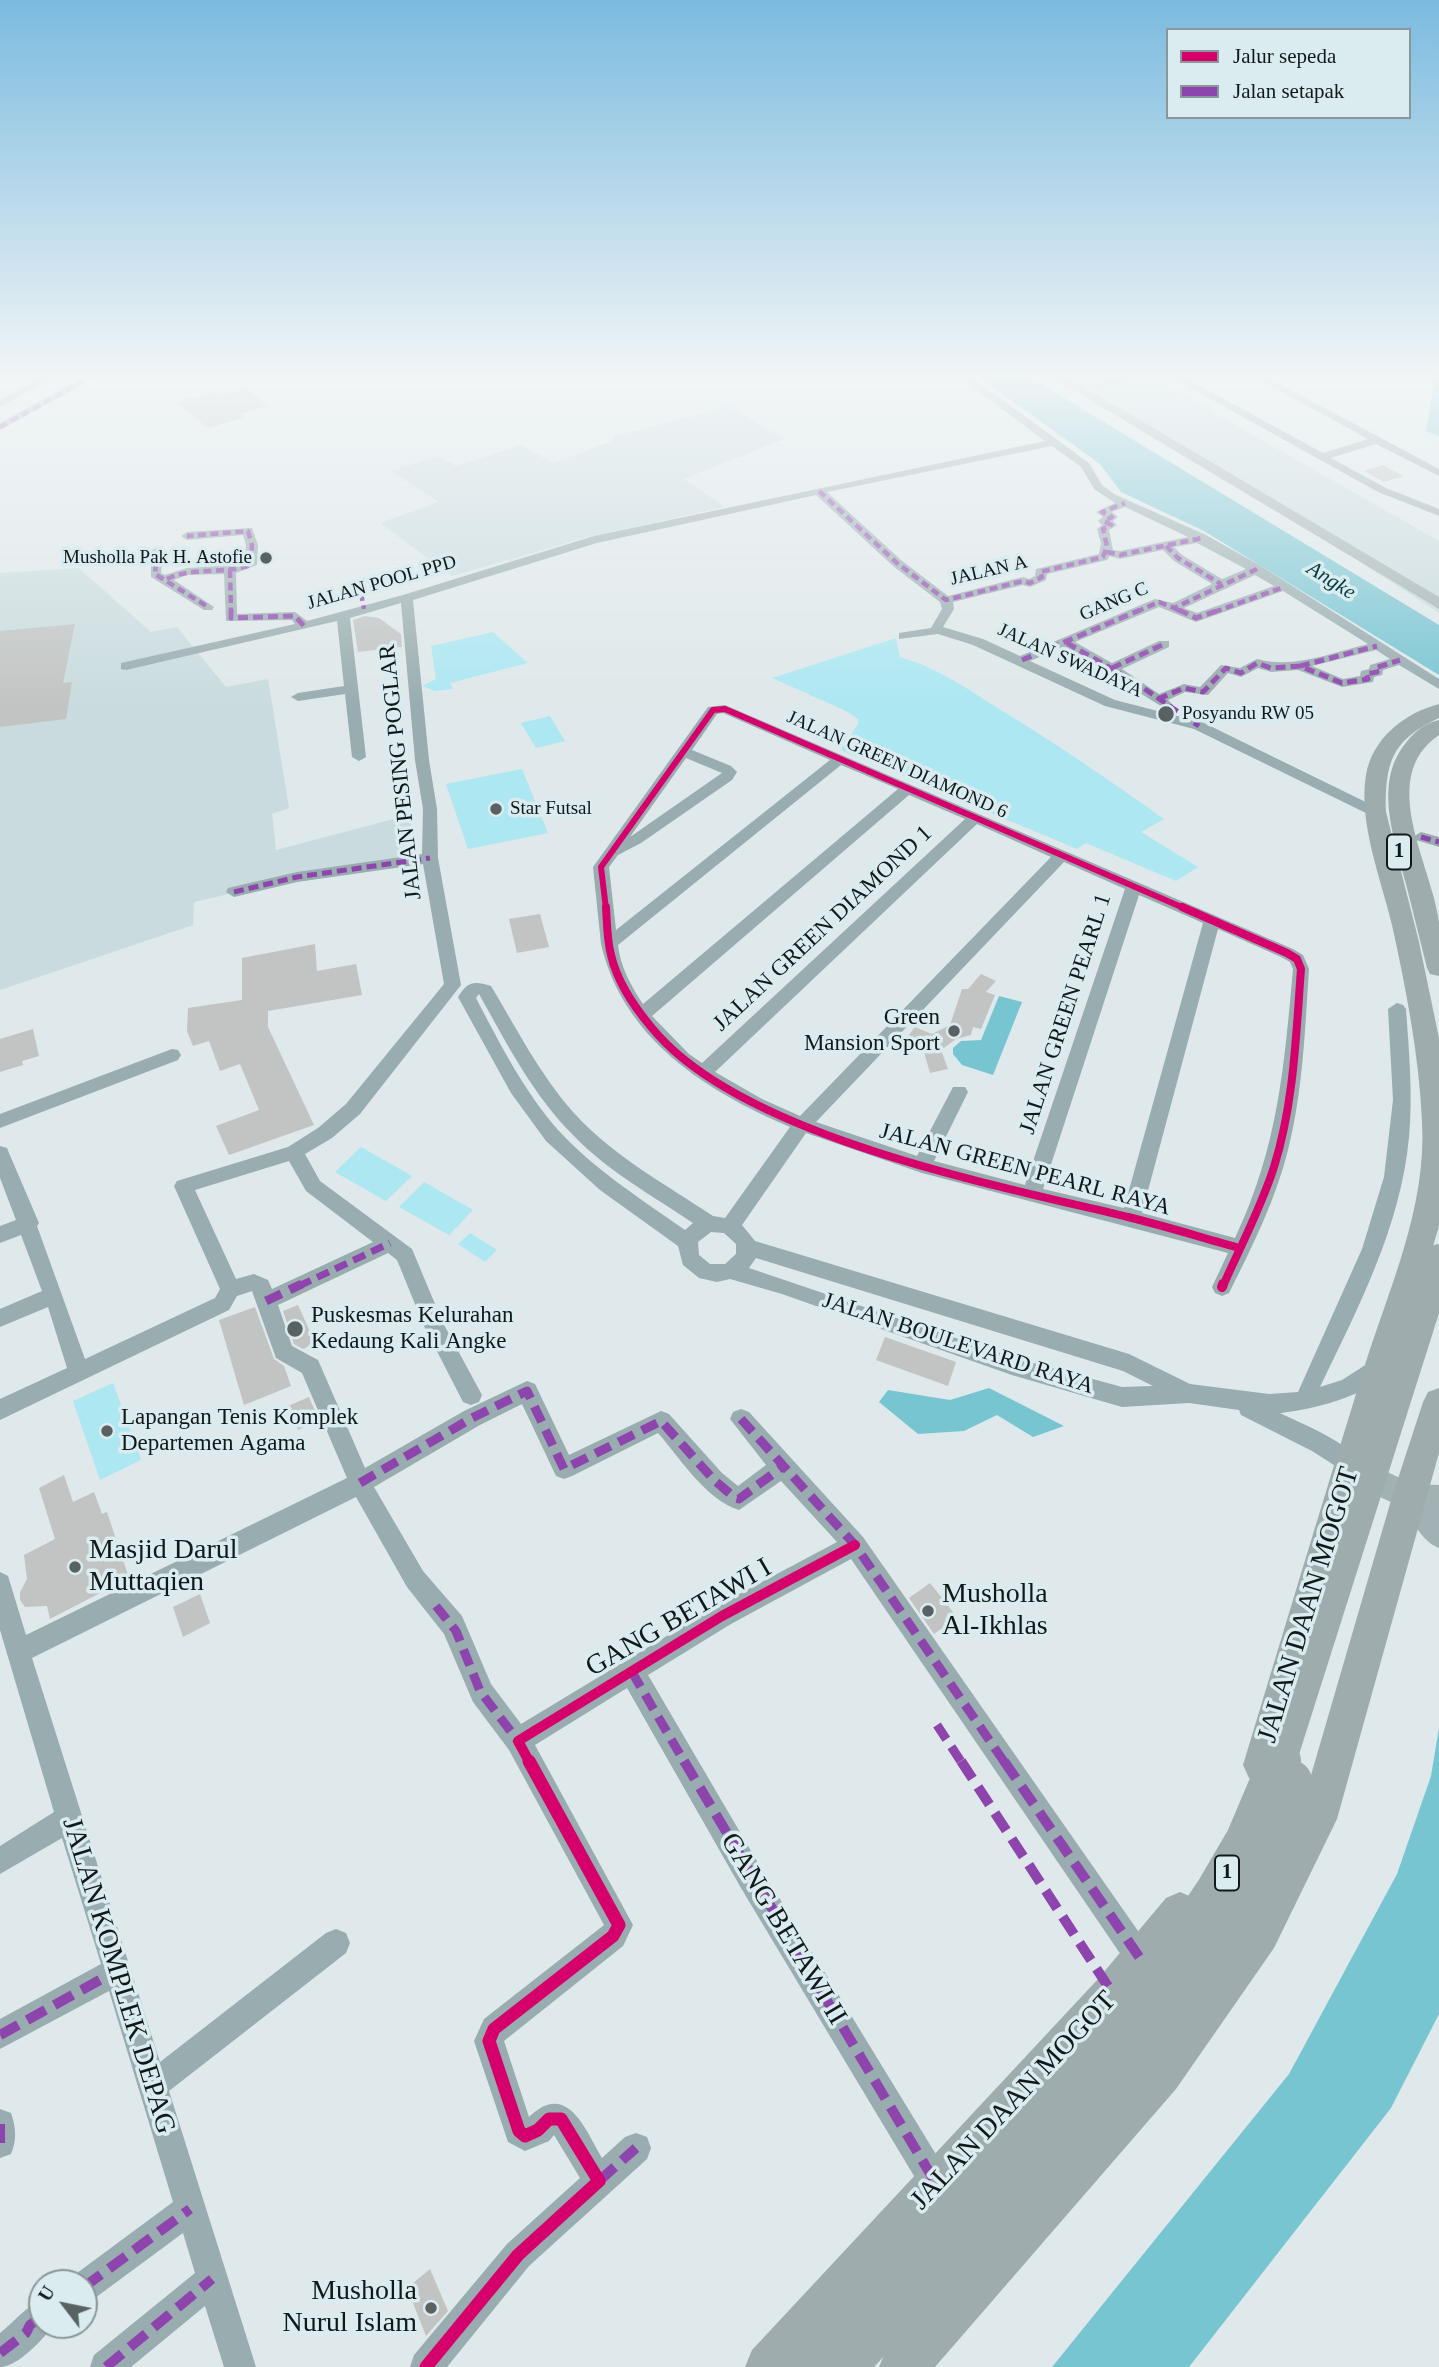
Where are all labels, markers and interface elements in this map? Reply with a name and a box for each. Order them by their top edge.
legend [1166,28,1411,119]
text: Jalur sepeda [1233,44,1336,68]
text: Jalan setapak [1233,79,1344,103]
place label: Musholla Pak H. Astofie [63,547,252,569]
marker: Musholla Pak H. Astofie [258,550,274,566]
street label: JALAN POOL PPD [305,551,459,615]
street label: JALAN A [948,551,1030,591]
water label: Angke [1302,556,1360,606]
street label: GANG C [1076,577,1152,627]
street label: JALAN SWADAYA [994,619,1146,703]
street label: JALAN PESING POGLAR [374,643,428,901]
place label: Posyandu RW 05 [1182,703,1314,725]
marker: Posyandu RW 05 [1156,704,1176,724]
street label: JALAN GREEN DIAMOND 6 [783,706,1011,824]
place label: Star Futsal [510,798,592,820]
marker: Star Futsal [488,801,504,817]
street label: JALAN GREEN DIAMOND 1 [708,820,938,1038]
road number: 1 [1387,834,1411,870]
street label: JALAN GREEN PEARL 1 [1014,890,1118,1138]
place label: Green Mansion Sport [804,1004,940,1058]
marker: Green Mansion Sport [946,1023,962,1039]
street label: JALAN GREEN PEARL RAYA [876,1118,1174,1222]
street label: JALAN BOULEVARD RAYA [819,1287,1097,1401]
place label: Puskesmas Kelurahan Kedaung Kali Angke [311,1302,513,1356]
marker: Puskesmas Kelurahan Kedaung Kali Angke [285,1319,305,1339]
place label: Lapangan Tenis Komplek Departemen Agama [121,1404,358,1458]
marker: Lapangan Tenis Komplek Departemen Agama [99,1423,115,1439]
street label: JALAN DAAN MOGOT [1251,1463,1367,1747]
place label: Masjid Darul Muttaqien [89,1534,238,1600]
street label: GANG BETAWI I [580,1551,778,1685]
marker: Masjid Darul Muttaqien [67,1559,83,1575]
place label: Musholla Al-Ikhlas [942,1578,1048,1644]
marker: Musholla Al-Ikhlas [920,1603,936,1619]
street label: JALAN KOMPLEK DEPAG [54,1814,182,2138]
street label: GANG BETAWI II [712,1827,854,2031]
road number: 1 [1215,1856,1239,1890]
street label: JALAN DAAN MOGOT [904,1985,1124,2217]
north arrow [28,2269,98,2339]
place label: Musholla Nurul Islam [282,2275,417,2341]
text: U [34,2282,59,2305]
marker: Musholla Nurul Islam [423,2300,439,2316]

